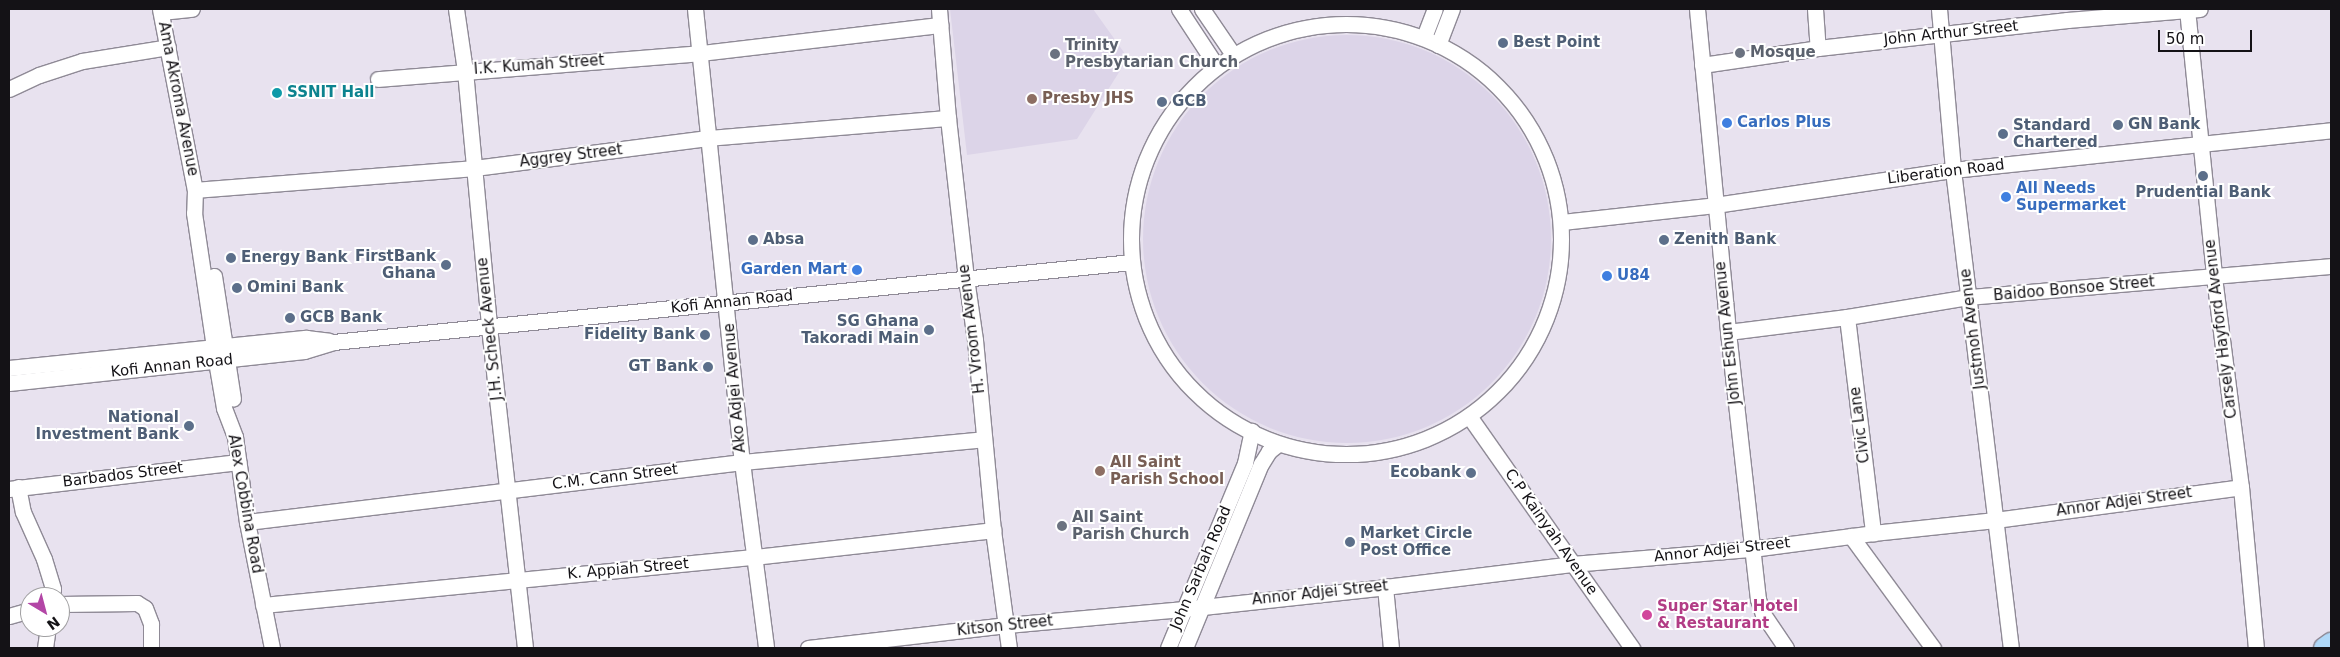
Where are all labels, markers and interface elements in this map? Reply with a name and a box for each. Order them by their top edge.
street label: John Arthur Street [1883,17,2019,49]
street label: Ama Akroma Avenue [154,20,202,178]
scale bar [2160,20,2254,52]
text: 50 m [2166,30,2204,48]
place label: Best Point [1513,34,1600,52]
place label: Trinity Presbytarian Church [1065,36,1238,71]
marker: Best Point [1497,37,1509,49]
place label: Mosque [1750,44,1816,62]
marker: Mosque [1734,47,1746,59]
marker: Trinity Presbytarian Church [1049,48,1061,60]
street label: I.K. Kumah Street [473,51,605,79]
place label: SSNIT Hall [287,84,374,102]
marker: SSNIT Hall [271,87,283,99]
place label: Presby JHS [1042,90,1134,108]
marker: Presby JHS [1026,93,1038,105]
place label: GCB [1172,93,1207,111]
marker: GCB [1156,96,1168,108]
place label: Carlos Plus [1737,114,1831,132]
place label: Standard Chartered [2013,116,2098,151]
place label: GN Bank [2128,116,2200,134]
marker: Carlos Plus [1721,117,1733,129]
marker: GN Bank [2112,119,2124,131]
marker: Standard Chartered [1997,128,2009,140]
street label: Aggrey Street [518,141,624,171]
street label: Liberation Road [1886,156,2006,188]
marker: Prudential Bank [2197,170,2209,182]
place label: All Needs Supermarket [2016,179,2126,214]
place label: Prudential Bank [2135,184,2271,202]
marker: All Needs Supermarket [2000,191,2012,203]
place label: Absa [763,231,804,249]
place label: Zenith Bank [1674,231,1776,249]
marker: Absa [747,234,759,246]
marker: Zenith Bank [1658,234,1670,246]
street label: Carsely Hayford Avenue [2201,238,2241,420]
place label: FirstBank Ghana [355,247,436,282]
place label: Energy Bank [241,249,347,267]
marker: Energy Bank [225,252,237,264]
street label: J.H. Scheck Avenue [474,257,506,401]
marker: FirstBank Ghana [440,259,452,271]
place label: Garden Mart [741,261,847,279]
street label: John Eshun Avenue [1712,261,1744,405]
street label: H. Vroom Avenue [955,263,989,395]
marker: Garden Mart [851,264,863,276]
place label: U84 [1617,267,1650,285]
street label: Justmoh Avenue [1957,268,1989,390]
marker: U84 [1601,270,1613,282]
street label: Baidoo Bonsoe Street [1993,273,2155,305]
place label: Omini Bank [247,279,344,297]
marker: Omini Bank [231,282,243,294]
street label: Kofi Annan Road [670,287,794,317]
place label: GCB Bank [300,309,382,327]
marker: GCB Bank [284,312,296,324]
place label: SG Ghana Takoradi Main [801,312,919,347]
street label: Ako Adjei Avenue [720,322,750,454]
marker: SG Ghana Takoradi Main [923,324,935,336]
place label: Fidelity Bank [584,326,695,344]
marker: Fidelity Bank [699,329,711,341]
street label: Kofi Annan Road [110,351,234,381]
place label: GT Bank [628,358,698,376]
marker: GT Bank [702,361,714,373]
street label: Civic Lane [1846,386,1874,464]
place label: National Investment Bank [36,408,179,443]
marker: National Investment Bank [183,420,195,432]
street label: Alex Cobbina Road [224,433,266,575]
place label: All Saint Parish School [1110,453,1224,488]
street label: Barbados Street [62,459,184,491]
street label: C.M. Cann Street [551,460,679,494]
place label: Ecobank [1390,464,1461,482]
marker: All Saint Parish School [1094,465,1106,477]
street label: C.P Kainyah Avenue [1501,466,1601,598]
marker: Ecobank [1465,467,1477,479]
street label: Annor Adjei Street [2055,484,2193,520]
street label: John Sarbah Road [1167,503,1235,633]
place label: All Saint Parish Church [1072,508,1189,543]
marker: All Saint Parish Church [1056,520,1068,532]
place label: Market Circle Post Office [1360,524,1472,559]
street label: Annor Adjei Street [1653,534,1791,566]
marker: Market Circle Post Office [1344,536,1356,548]
street label: K. Appiah Street [567,555,689,583]
street label: Annor Adjei Street [1251,577,1389,609]
north arrow [20,587,70,637]
place label: Super Star Hotel & Restaurant [1657,597,1798,632]
marker: Super Star Hotel & Restaurant [1641,609,1653,621]
street label: Kitson Street [956,612,1054,640]
text: N [44,613,63,633]

